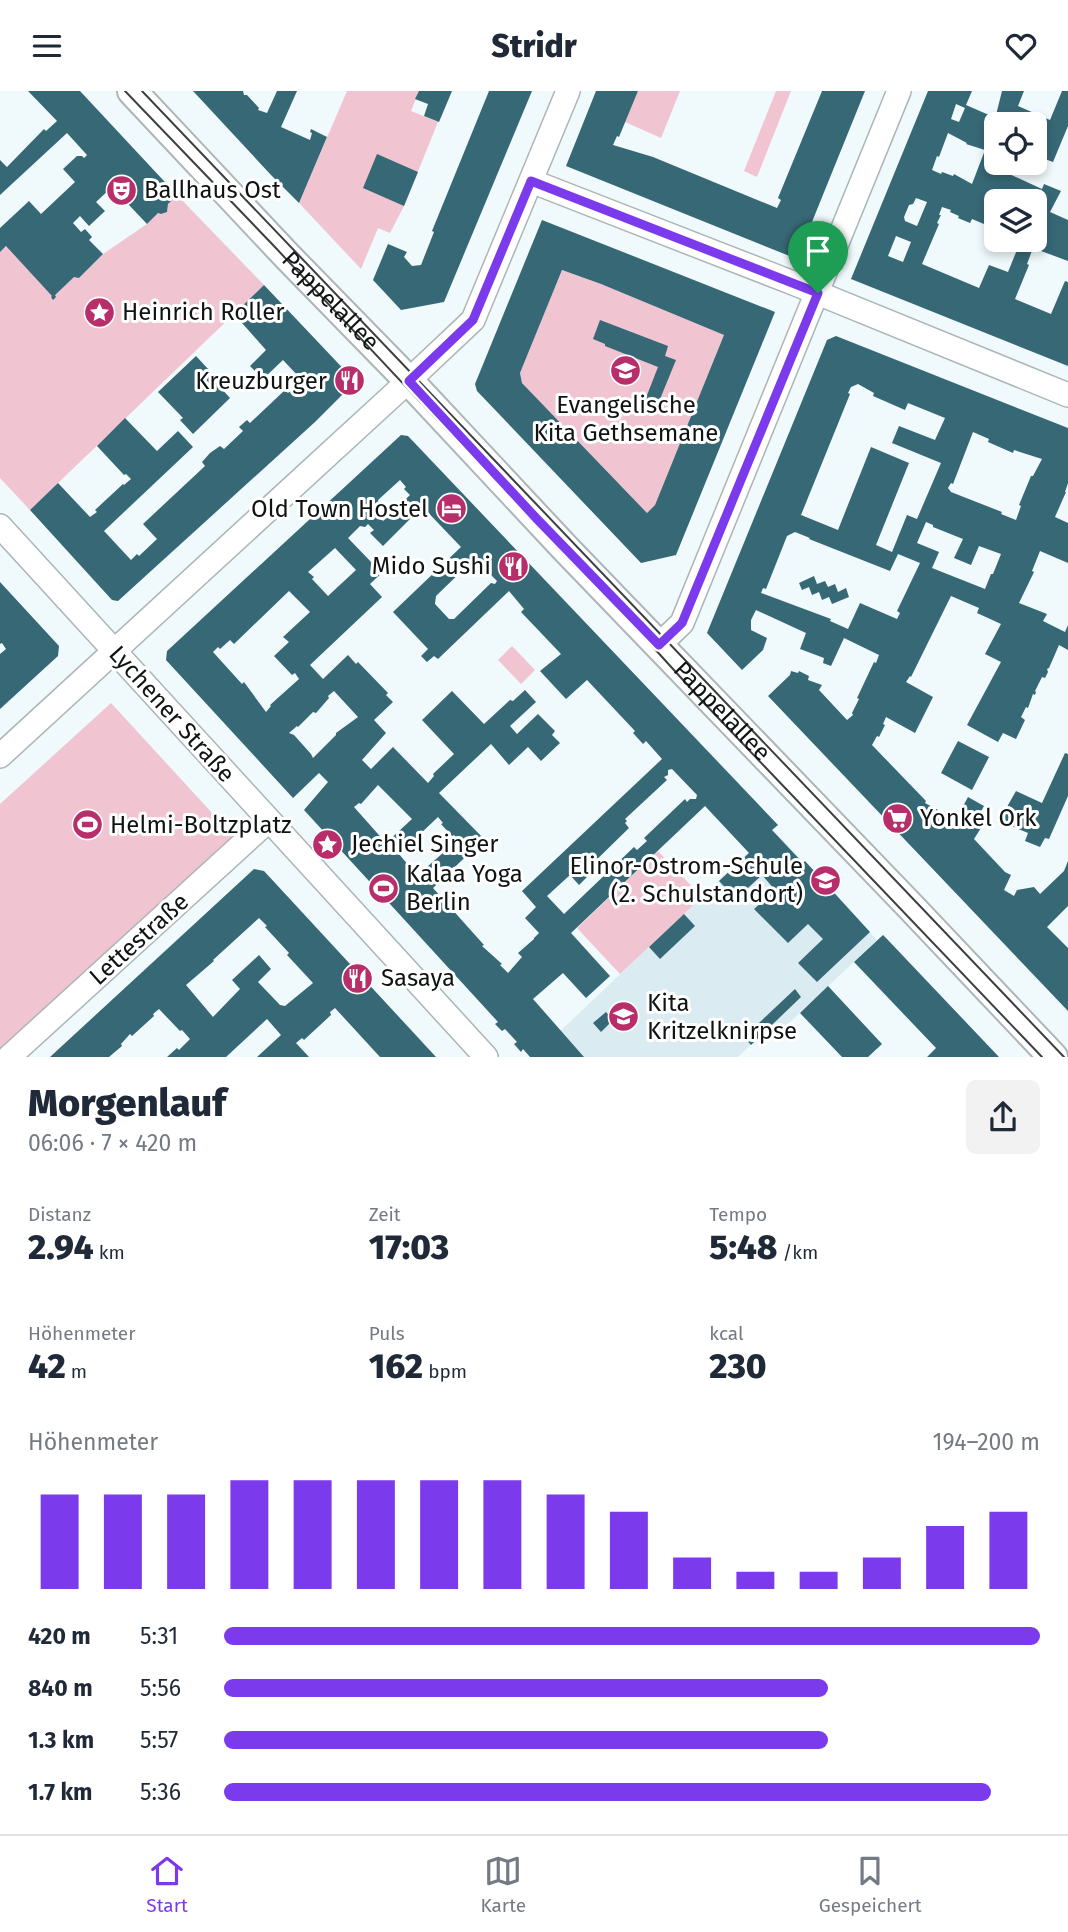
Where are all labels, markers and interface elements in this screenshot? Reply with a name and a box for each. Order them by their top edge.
icon: menu [28,27,66,65]
text: Stridr [491,27,577,65]
icon: heart [1002,27,1040,65]
map controls [984,112,1047,252]
button: locate [984,112,1047,175]
theatre icon: Ballhaus Ost [104,173,138,207]
place label: Ballhaus Ost [144,176,281,204]
button: layers [984,189,1047,252]
pin [788,221,848,293]
icon: arrive [799,232,837,270]
street label: Pappelallee [276,246,385,356]
place icon: Heinrich Roller [82,295,116,329]
place label: Heinrich Roller [122,298,285,326]
school or university icon: Evangelische Kita Gethsemane [609,354,643,388]
restaurant icon: Kreuzburger [333,364,367,398]
place label: Kreuzburger [195,367,328,395]
place label: Evangelische Kita Gethsemane [534,391,718,447]
hotel icon: Old Town Hostel [434,492,468,526]
place label: Old Town Hostel [251,495,428,523]
restaurant icon: Mido Sushi [497,549,531,583]
place label: Mido Sushi [372,552,491,580]
street label: Lychener Straße [103,640,241,788]
street label: Pappelallee [668,656,776,767]
supermarket icon: Yonkel Ork [880,801,914,835]
place label: Yonkel Ork [920,804,1037,832]
sports icon: Helmi-Boltzplatz [70,808,104,842]
place label: Helmi-Boltzplatz [110,811,292,839]
place icon: Jechiel Singer [311,827,345,861]
place label: Jechiel Singer [351,830,499,858]
place label: Elinor-Ostrom-Schule (2. Schulstandort) [569,852,803,908]
place label: Kalaa Yoga Berlin [406,860,523,916]
school or university icon: Elinor-Ostrom-Schule (2. Schulstandort) [809,863,843,897]
sports icon: Kalaa Yoga Berlin [366,871,400,905]
street label: Lettestraße [84,887,194,991]
restaurant icon: Sasaya [341,961,375,995]
place label: Sasaya [381,964,455,992]
place label: Kita Kritzelknirpse [647,989,797,1045]
school or university icon: Kita Kritzelknirpse [607,1000,641,1034]
text: Morgenlauf [28,1080,226,1126]
button: share [966,1080,1040,1154]
text: 06:06 · 7 × 420 m [28,1129,197,1157]
text: Distanz [28,1203,91,1226]
text: Zeit [369,1203,401,1226]
text: Tempo [709,1203,767,1226]
text: 2.94 [28,1226,94,1268]
text: 17:03 [369,1226,449,1268]
text: 5:48 [709,1226,777,1268]
text: km [94,1241,125,1264]
text: /km [777,1241,818,1264]
text: Höhenmeter [28,1322,136,1345]
text: Puls [369,1322,405,1345]
text: kcal [709,1322,744,1345]
text: 42 [28,1345,66,1387]
text: 162 [369,1345,423,1387]
text: 230 [709,1345,767,1387]
text: m [66,1360,87,1383]
text: bpm [423,1360,467,1383]
text: Höhenmeter [28,1428,158,1456]
text: 194–200 m [933,1428,1040,1456]
text: 420 m [28,1622,91,1650]
text: 5:31 [140,1622,178,1650]
text: 840 m [28,1674,93,1702]
text: 5:56 [140,1674,181,1702]
text: 1.3 km [28,1726,94,1754]
text: 5:57 [140,1726,178,1754]
text: 1.7 km [28,1778,93,1806]
text: 5:36 [140,1778,181,1806]
tab: Start [146,1852,188,1917]
tab: Karte [480,1852,526,1917]
tab: Gespeichert [819,1852,922,1917]

